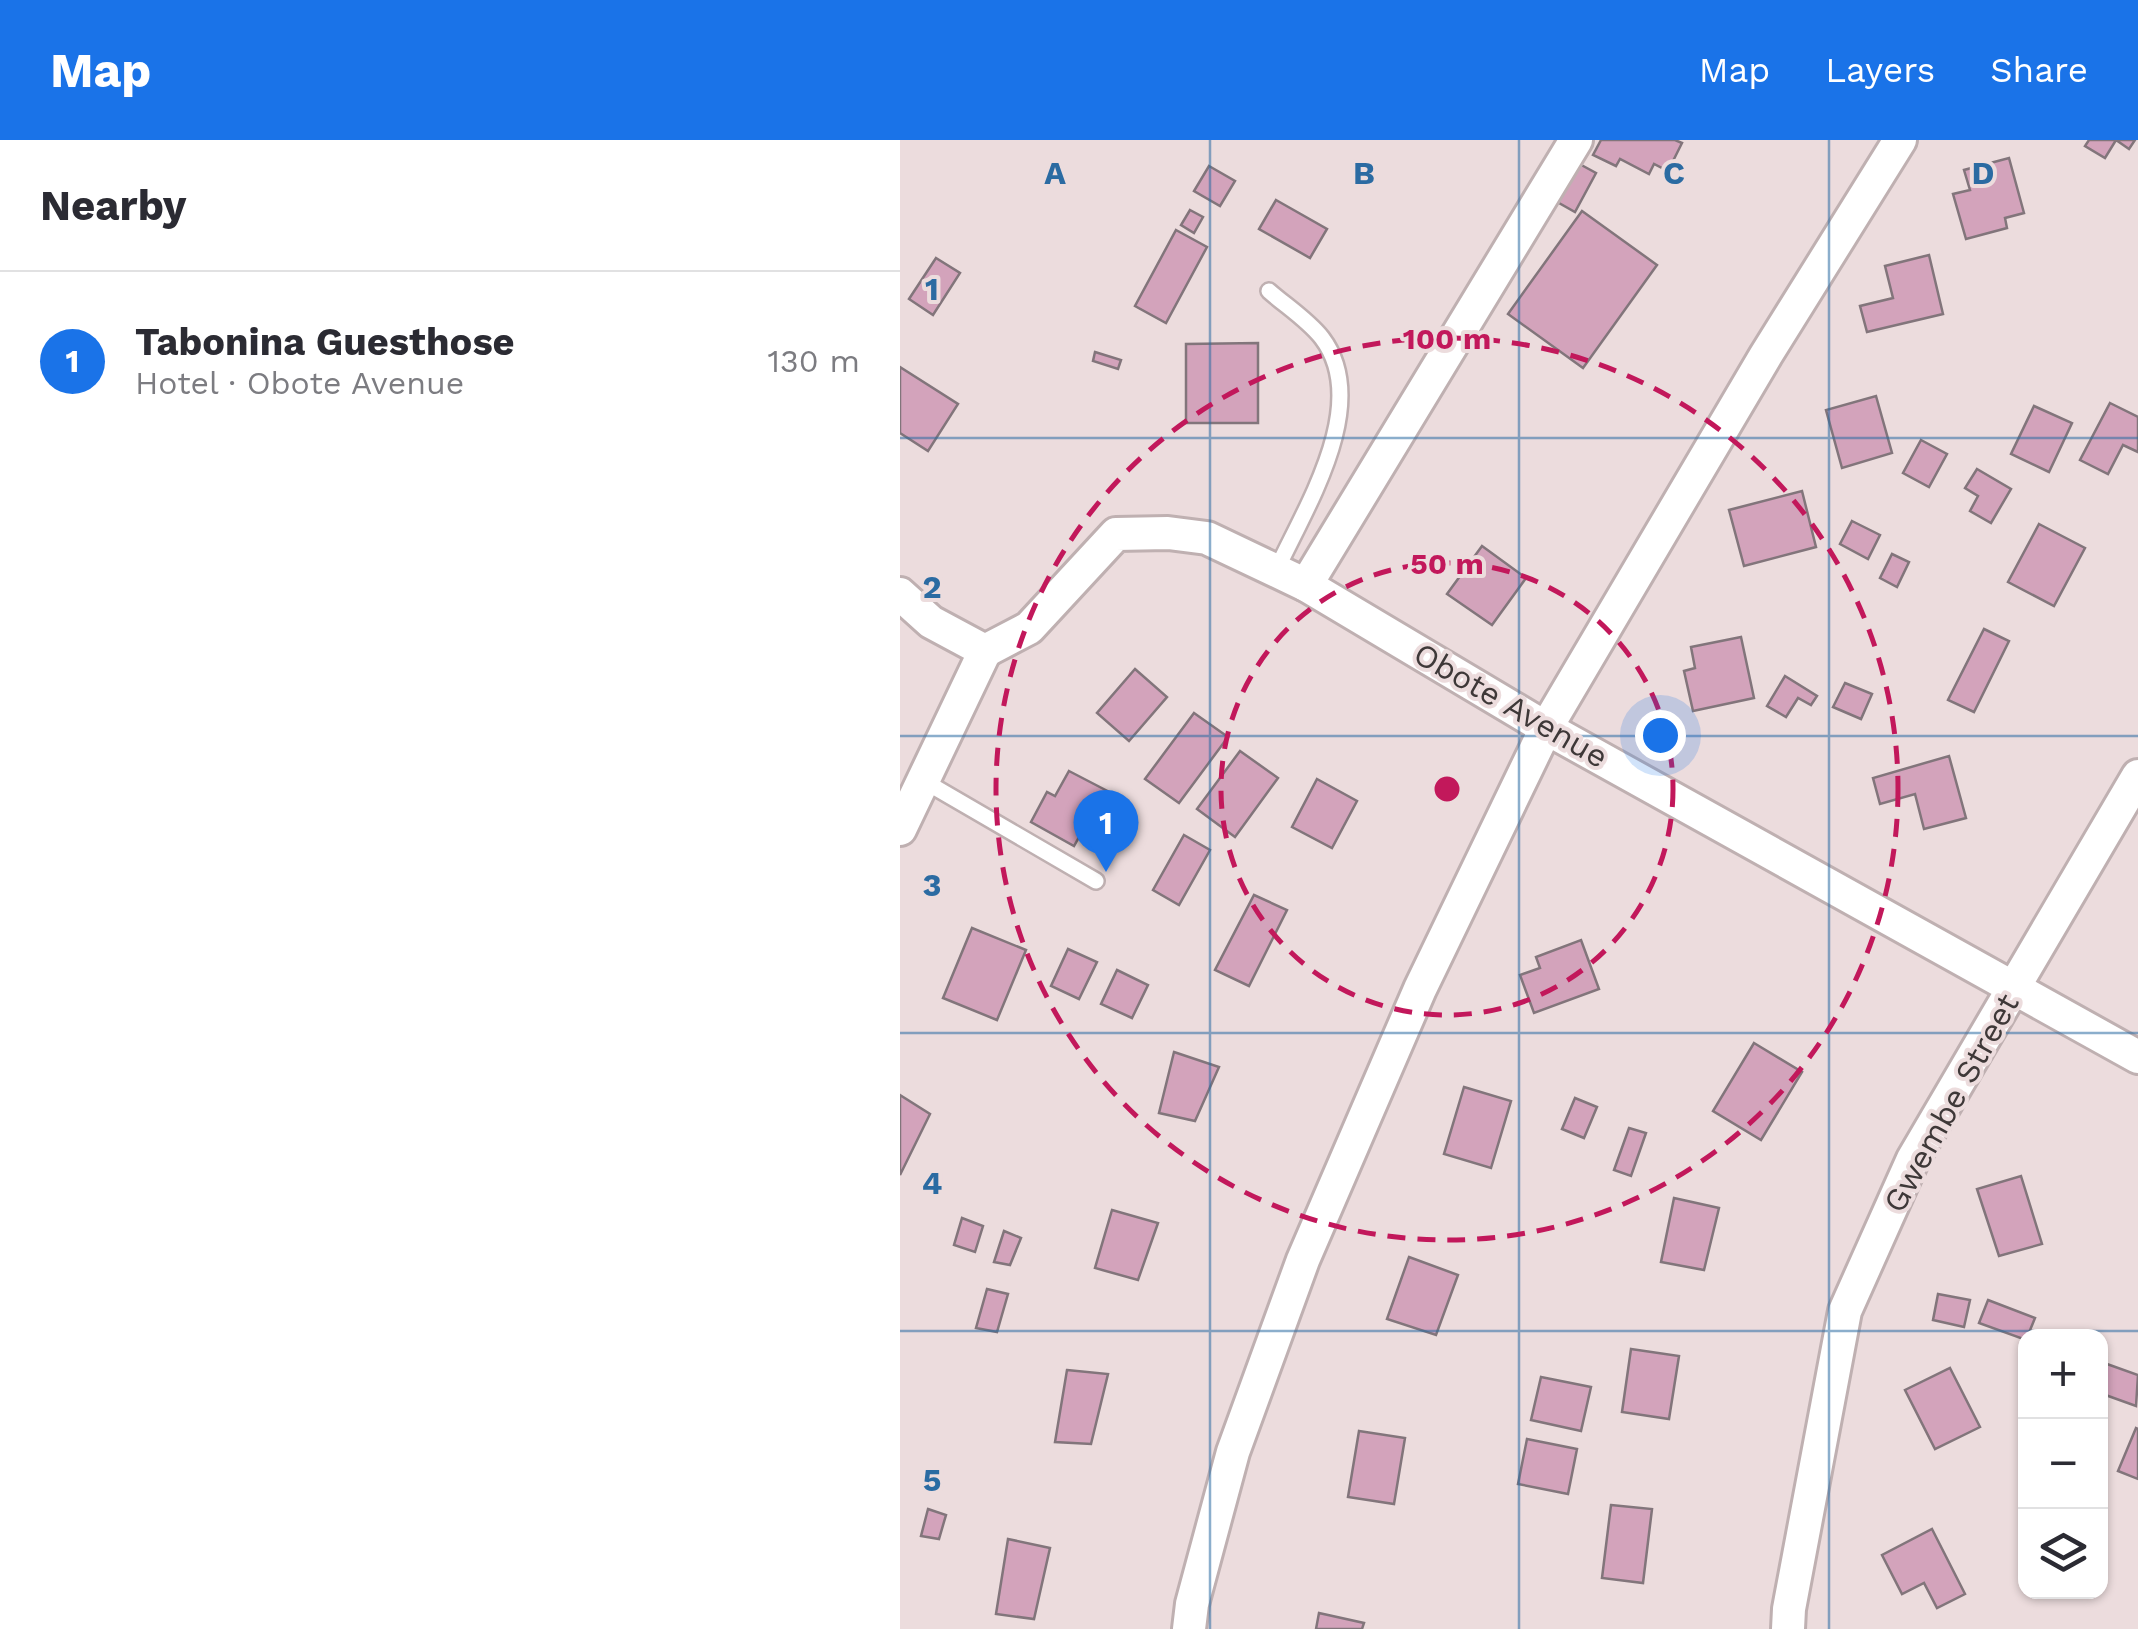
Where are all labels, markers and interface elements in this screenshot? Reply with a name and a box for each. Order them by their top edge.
text: Map [50,42,151,99]
text: Map [1699,49,1770,91]
text: Layers [1825,49,1935,91]
text: Share [1990,49,2088,91]
text: A [1044,154,1066,192]
text: B [1353,154,1375,192]
text: C [1663,154,1685,192]
text: D [1972,154,1994,192]
text: Nearby [40,181,187,230]
text: 1 [925,270,939,308]
text: Tabonina Guesthose [135,320,515,364]
text: 100 m [1403,321,1491,356]
text: 1 [66,342,79,380]
text: 130 m [768,342,860,380]
text: Hotel · Obote Avenue [135,364,464,402]
text: 50 m [1410,546,1484,581]
text: 2 [922,568,942,606]
street label: Obote Avenue [1407,634,1615,776]
your location [1635,710,1686,761]
centre of rings [1429,771,1465,807]
pin: 1 [1074,790,1138,872]
text: 3 [923,866,941,904]
street label: Gwembe Street [1875,987,2027,1219]
text: 4 [922,1164,942,1202]
map controls [2018,1329,2108,1599]
button: + [2018,1329,2108,1419]
button: − [2018,1419,2108,1509]
text: 5 [923,1461,941,1499]
button: layers [2018,1509,2108,1599]

